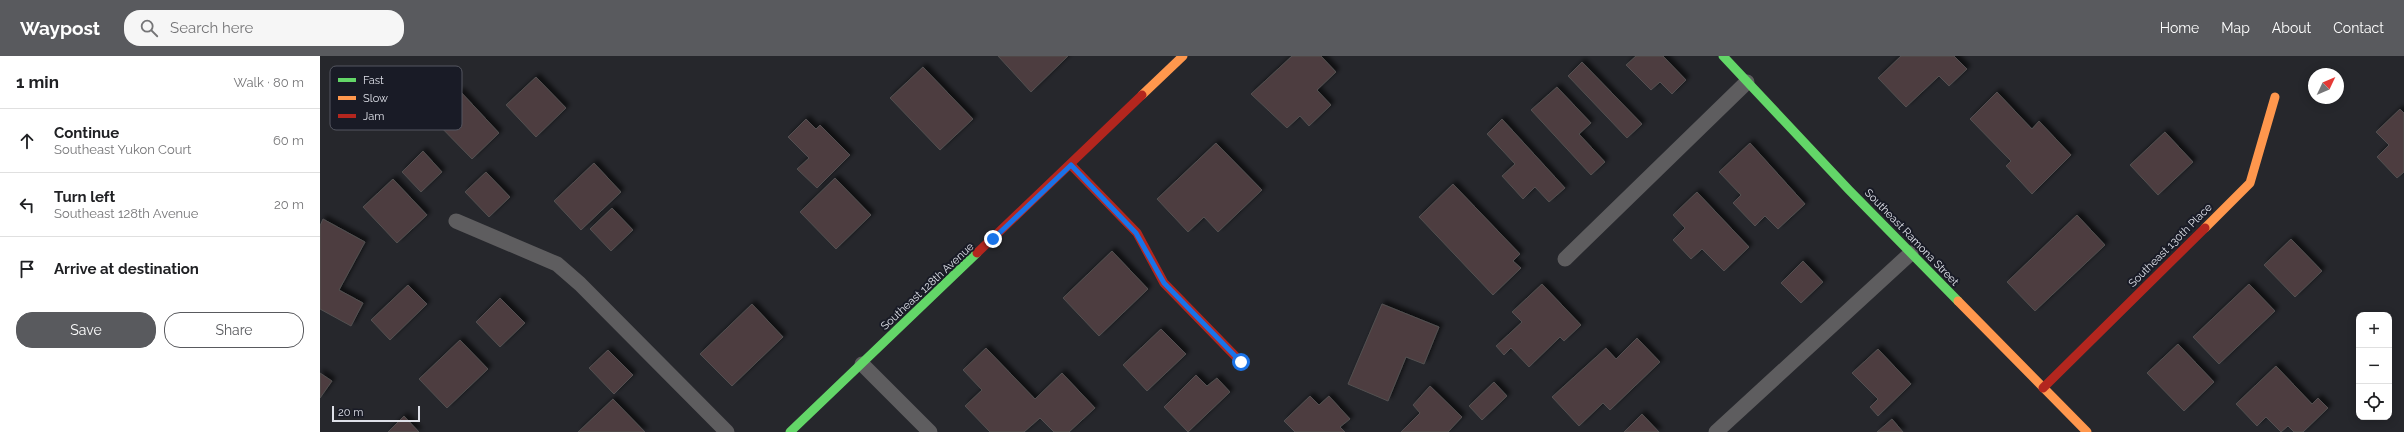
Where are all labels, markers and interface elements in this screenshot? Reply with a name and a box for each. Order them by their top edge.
search box [124,10,404,46]
text: Waypost [20,17,100,39]
icon: search [138,17,160,39]
text: Search here [170,19,253,37]
text: Home [2160,20,2199,36]
text: Map [2221,20,2250,36]
text: About [2272,20,2311,36]
text: Contact [2333,20,2384,36]
legend [330,66,462,130]
north arrow [2308,68,2344,104]
text: 1 min [16,72,59,92]
text: Fast [363,74,384,87]
text: Walk · 80 m [234,75,304,90]
text: Slow [363,92,388,105]
text: Jam [363,110,384,123]
text: Continue [54,124,119,142]
icon: ahead [16,130,38,152]
text: 60 m [273,133,304,148]
text: Southeast Yukon Court [54,142,191,157]
street label: Southeast Ramona Street [1862,186,1962,289]
text: Turn left [54,188,115,206]
icon: left [16,194,38,216]
text: 20 m [274,197,304,212]
street label: Southeast 130th Place [2126,201,2215,290]
text: Southeast 128th Avenue [54,206,198,221]
route end [984,230,1002,248]
street label: Southeast 128th Avenue [878,240,977,333]
icon: arrive [16,258,38,280]
text: Arrive at destination [54,260,199,278]
button: Save [16,312,156,348]
button: Share [164,312,304,348]
map controls [2356,312,2392,420]
button: + [2356,312,2392,348]
button: − [2356,348,2392,384]
route start [1232,353,1250,371]
button: locate [2356,384,2392,420]
scale bar [332,404,420,423]
text: 20 m [338,406,363,419]

